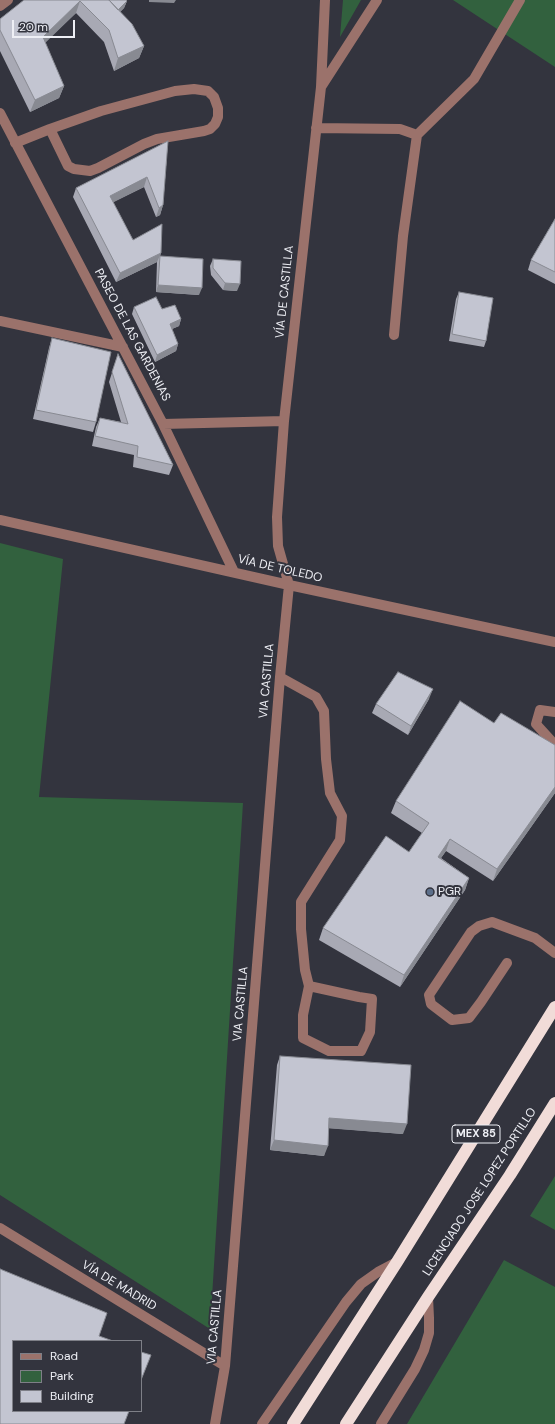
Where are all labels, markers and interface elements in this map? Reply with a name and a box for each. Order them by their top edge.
scale bar [14,12,77,38]
text: 20 m [19,19,48,35]
street label: VÍA DE CASTILLA [273,245,297,339]
street label: PASEO DE LAS GARDENIAS [91,266,173,404]
street label: VÍA DE TOLEDO [236,552,324,586]
street label: VIA CASTILLA [257,643,277,719]
place label: PGR [438,885,461,899]
marker: PGR [425,887,435,897]
street label: VIA CASTILLA [231,966,251,1042]
street label: LICENCIADO JOSE LOPEZ PORTILLO [420,1105,540,1279]
road number: MEX 85 [452,1125,500,1143]
street label: VÍA DE MADRID [79,1258,159,1314]
street label: VIA CASTILLA [205,1289,225,1365]
legend [12,1340,142,1412]
text: Road [50,1348,78,1364]
text: Park [50,1368,74,1384]
text: Building [50,1388,94,1404]

